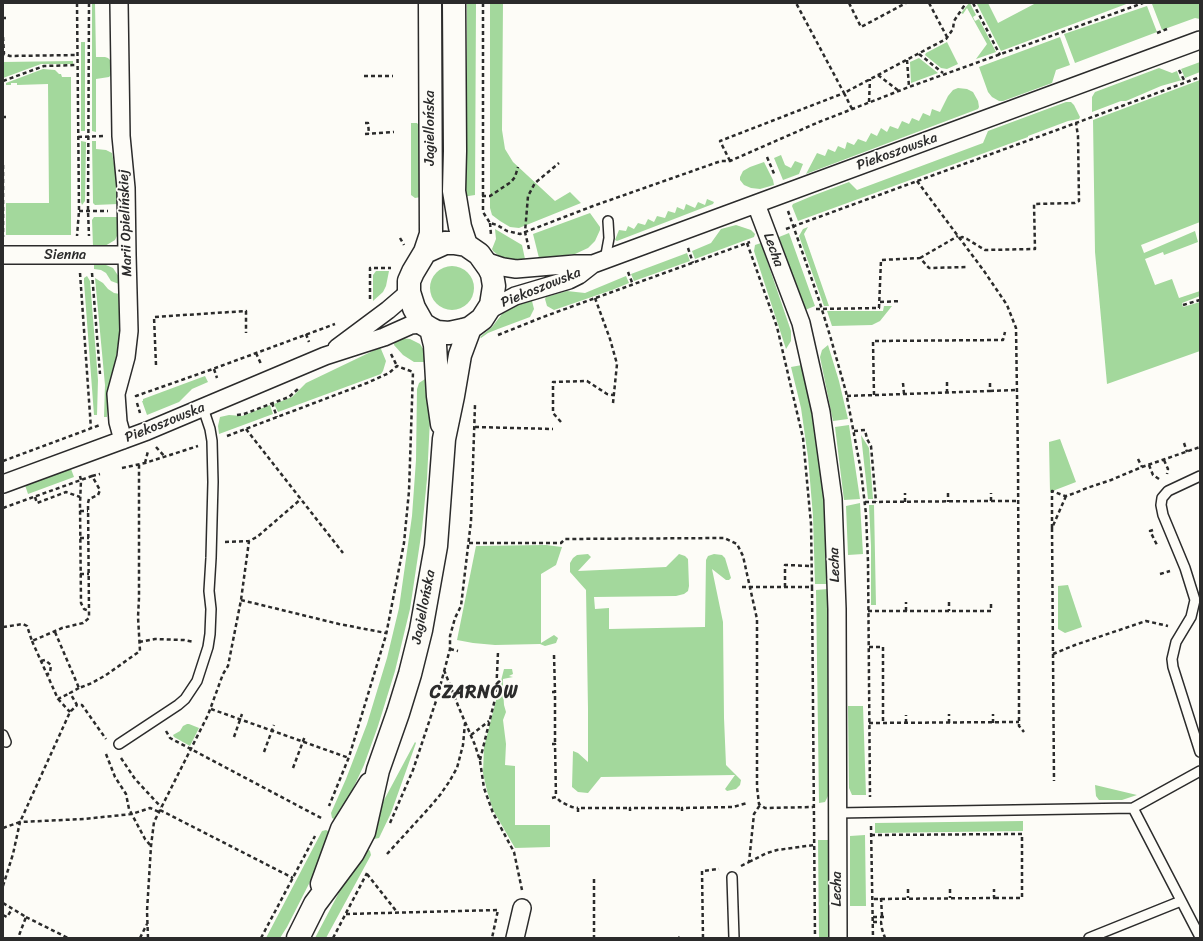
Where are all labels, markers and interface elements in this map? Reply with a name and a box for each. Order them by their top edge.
street label: Jagiellońska [422,91,438,165]
street label: Piekoszowska [854,130,940,174]
street label: Marii Opielińskiej [116,169,136,277]
street label: Lecha [759,231,787,269]
street label: Sienna [44,247,86,263]
street label: Piekoszowska [499,264,583,312]
street label: Piekoszowska [123,399,207,447]
street label: Lecha [826,547,844,583]
street label: Jagiellońska [409,569,439,645]
district label: CZARNÓW [429,682,519,704]
street label: Lecha [829,871,845,907]

